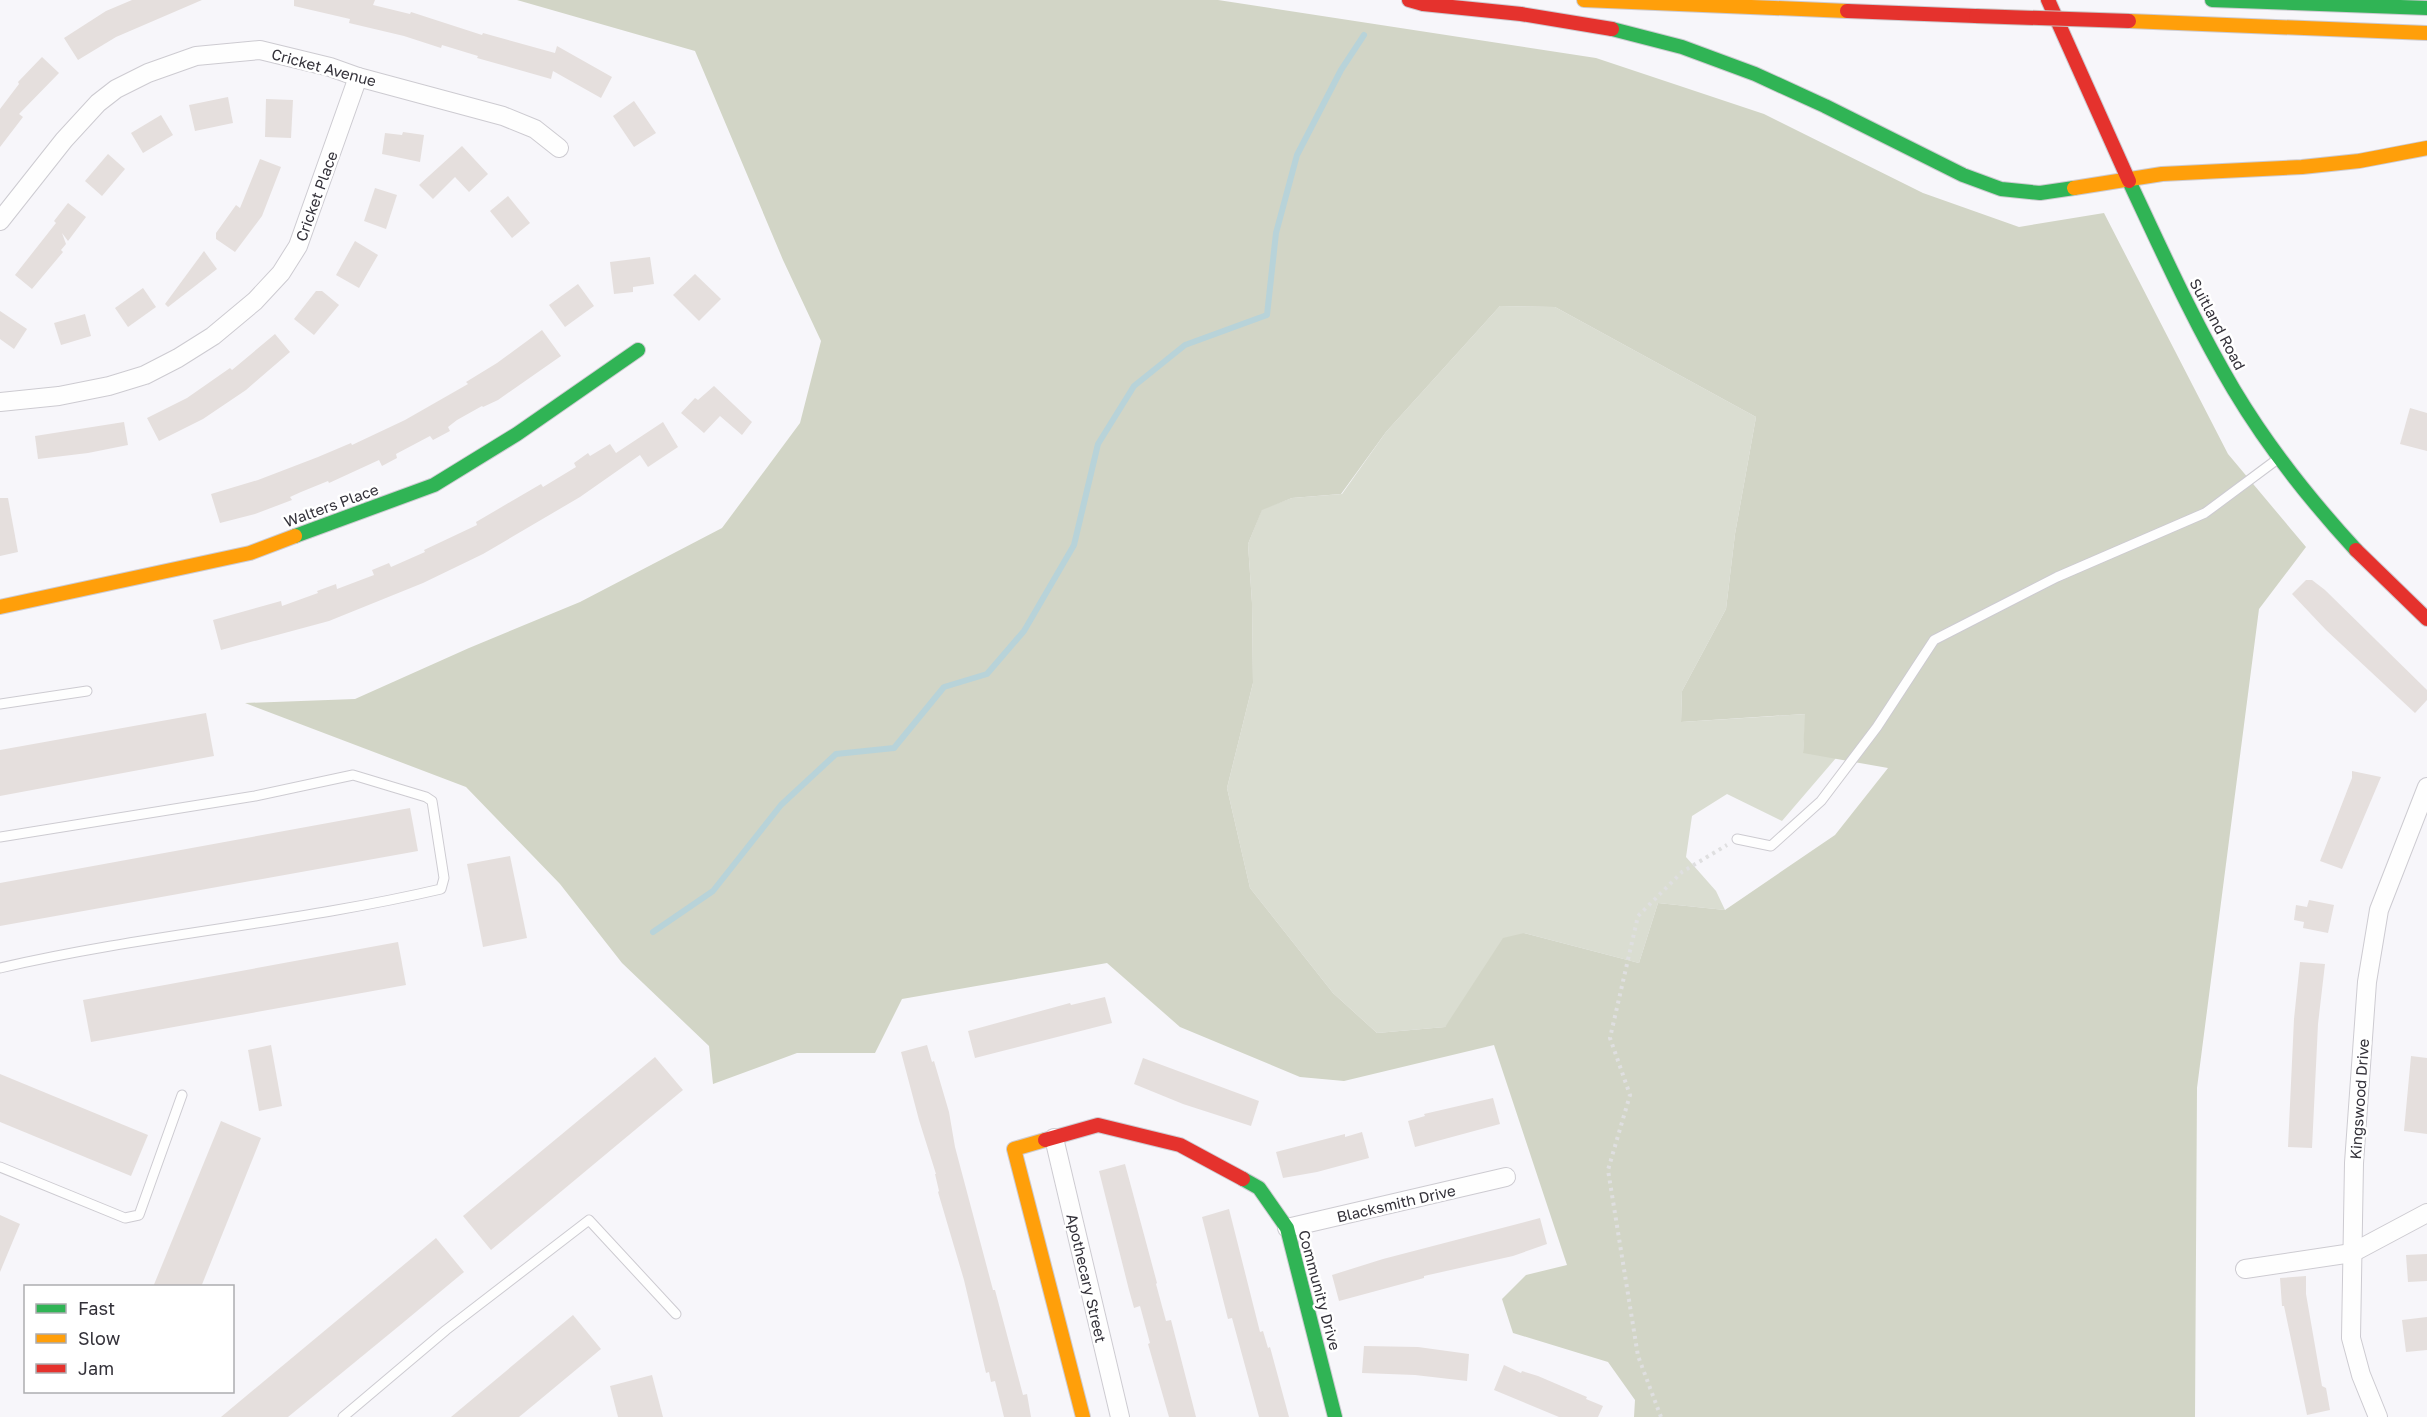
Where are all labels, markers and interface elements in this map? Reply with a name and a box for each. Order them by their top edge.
street label: Cricket Avenue [270,44,379,90]
street label: Cricket Place [291,148,341,244]
street label: Suitland Road [2186,275,2250,373]
street label: Walters Place [281,480,381,530]
street label: Kingswood Drive [2346,1038,2372,1160]
street label: Blacksmith Drive [1335,1181,1457,1225]
street label: Apothecary Street [1063,1212,1111,1344]
street label: Community Drive [1295,1228,1345,1352]
legend [24,1285,234,1393]
text: Fast [78,1297,115,1319]
text: Slow [78,1327,121,1349]
text: Jam [78,1357,114,1379]

